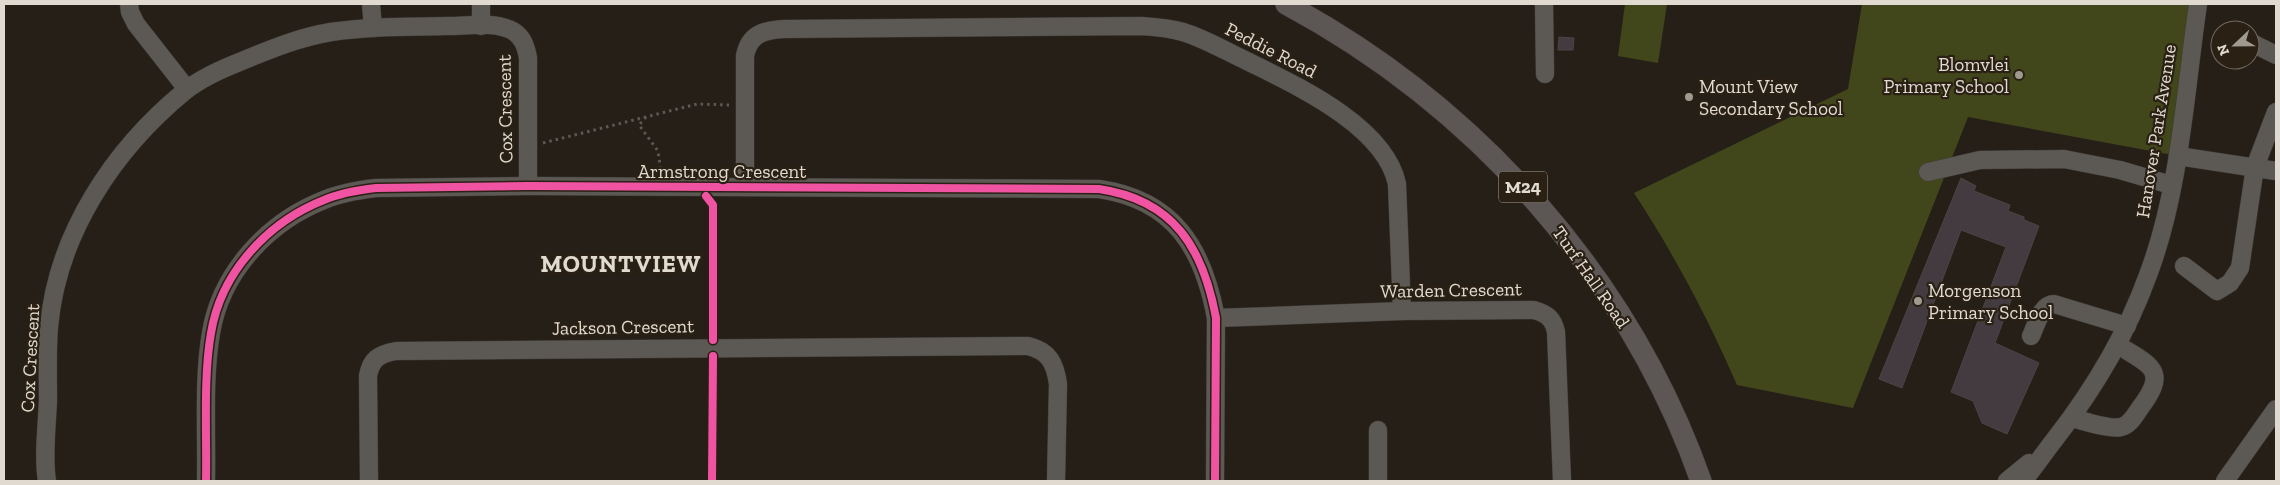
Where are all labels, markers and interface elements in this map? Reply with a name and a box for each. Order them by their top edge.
street label: Peddie Road [1221,17,1321,83]
north arrow [2210,20,2260,70]
text: N [2213,41,2233,58]
street label: Hanover Park Avenue [2131,42,2181,220]
place label: Blomvlei Primary School [1884,53,2009,98]
street label: Cox Crescent [493,54,517,164]
marker: Blomvlei Primary School [2013,69,2025,81]
place label: Mount View Secondary School [1699,75,1843,120]
marker: Mount View Secondary School [1683,91,1695,103]
street label: Armstrong Crescent [638,160,806,183]
road number: M24 [1499,172,1547,202]
street label: Turf Hall Road [1547,221,1635,333]
district label: MOUNTVIEW [540,249,702,278]
street label: Warden Crescent [1380,277,1522,303]
place label: Morgenson Primary School [1928,279,2053,324]
marker: Morgenson Primary School [1912,295,1924,307]
street label: Cox Crescent [16,303,44,413]
street label: Jackson Crescent [552,314,694,340]

